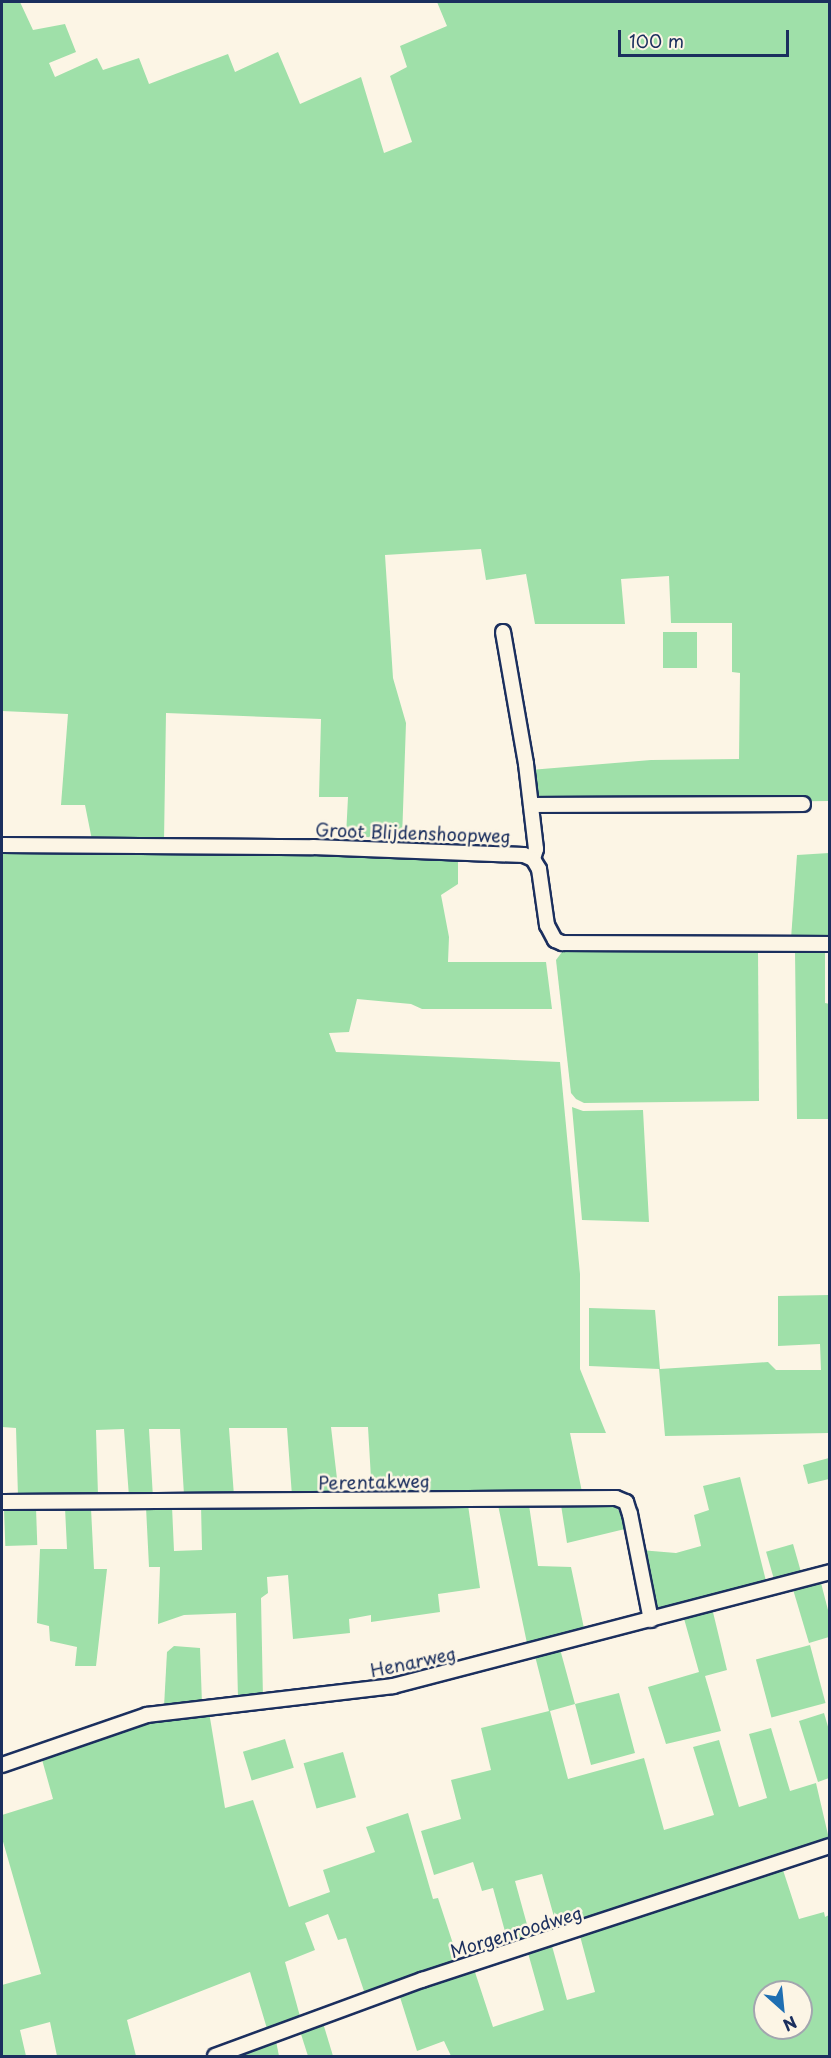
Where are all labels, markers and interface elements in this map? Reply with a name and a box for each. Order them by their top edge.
scale bar [621,18,792,56]
text: 100 m [629,27,684,54]
street label: Groot Blijdenshoopweg [315,819,511,847]
street label: Perentakweg [318,1470,430,1494]
street label: Henarweg [368,1642,458,1682]
street label: Morgenroodweg [447,1902,585,1962]
north arrow [753,1980,813,2040]
text: N [779,2011,801,2038]

